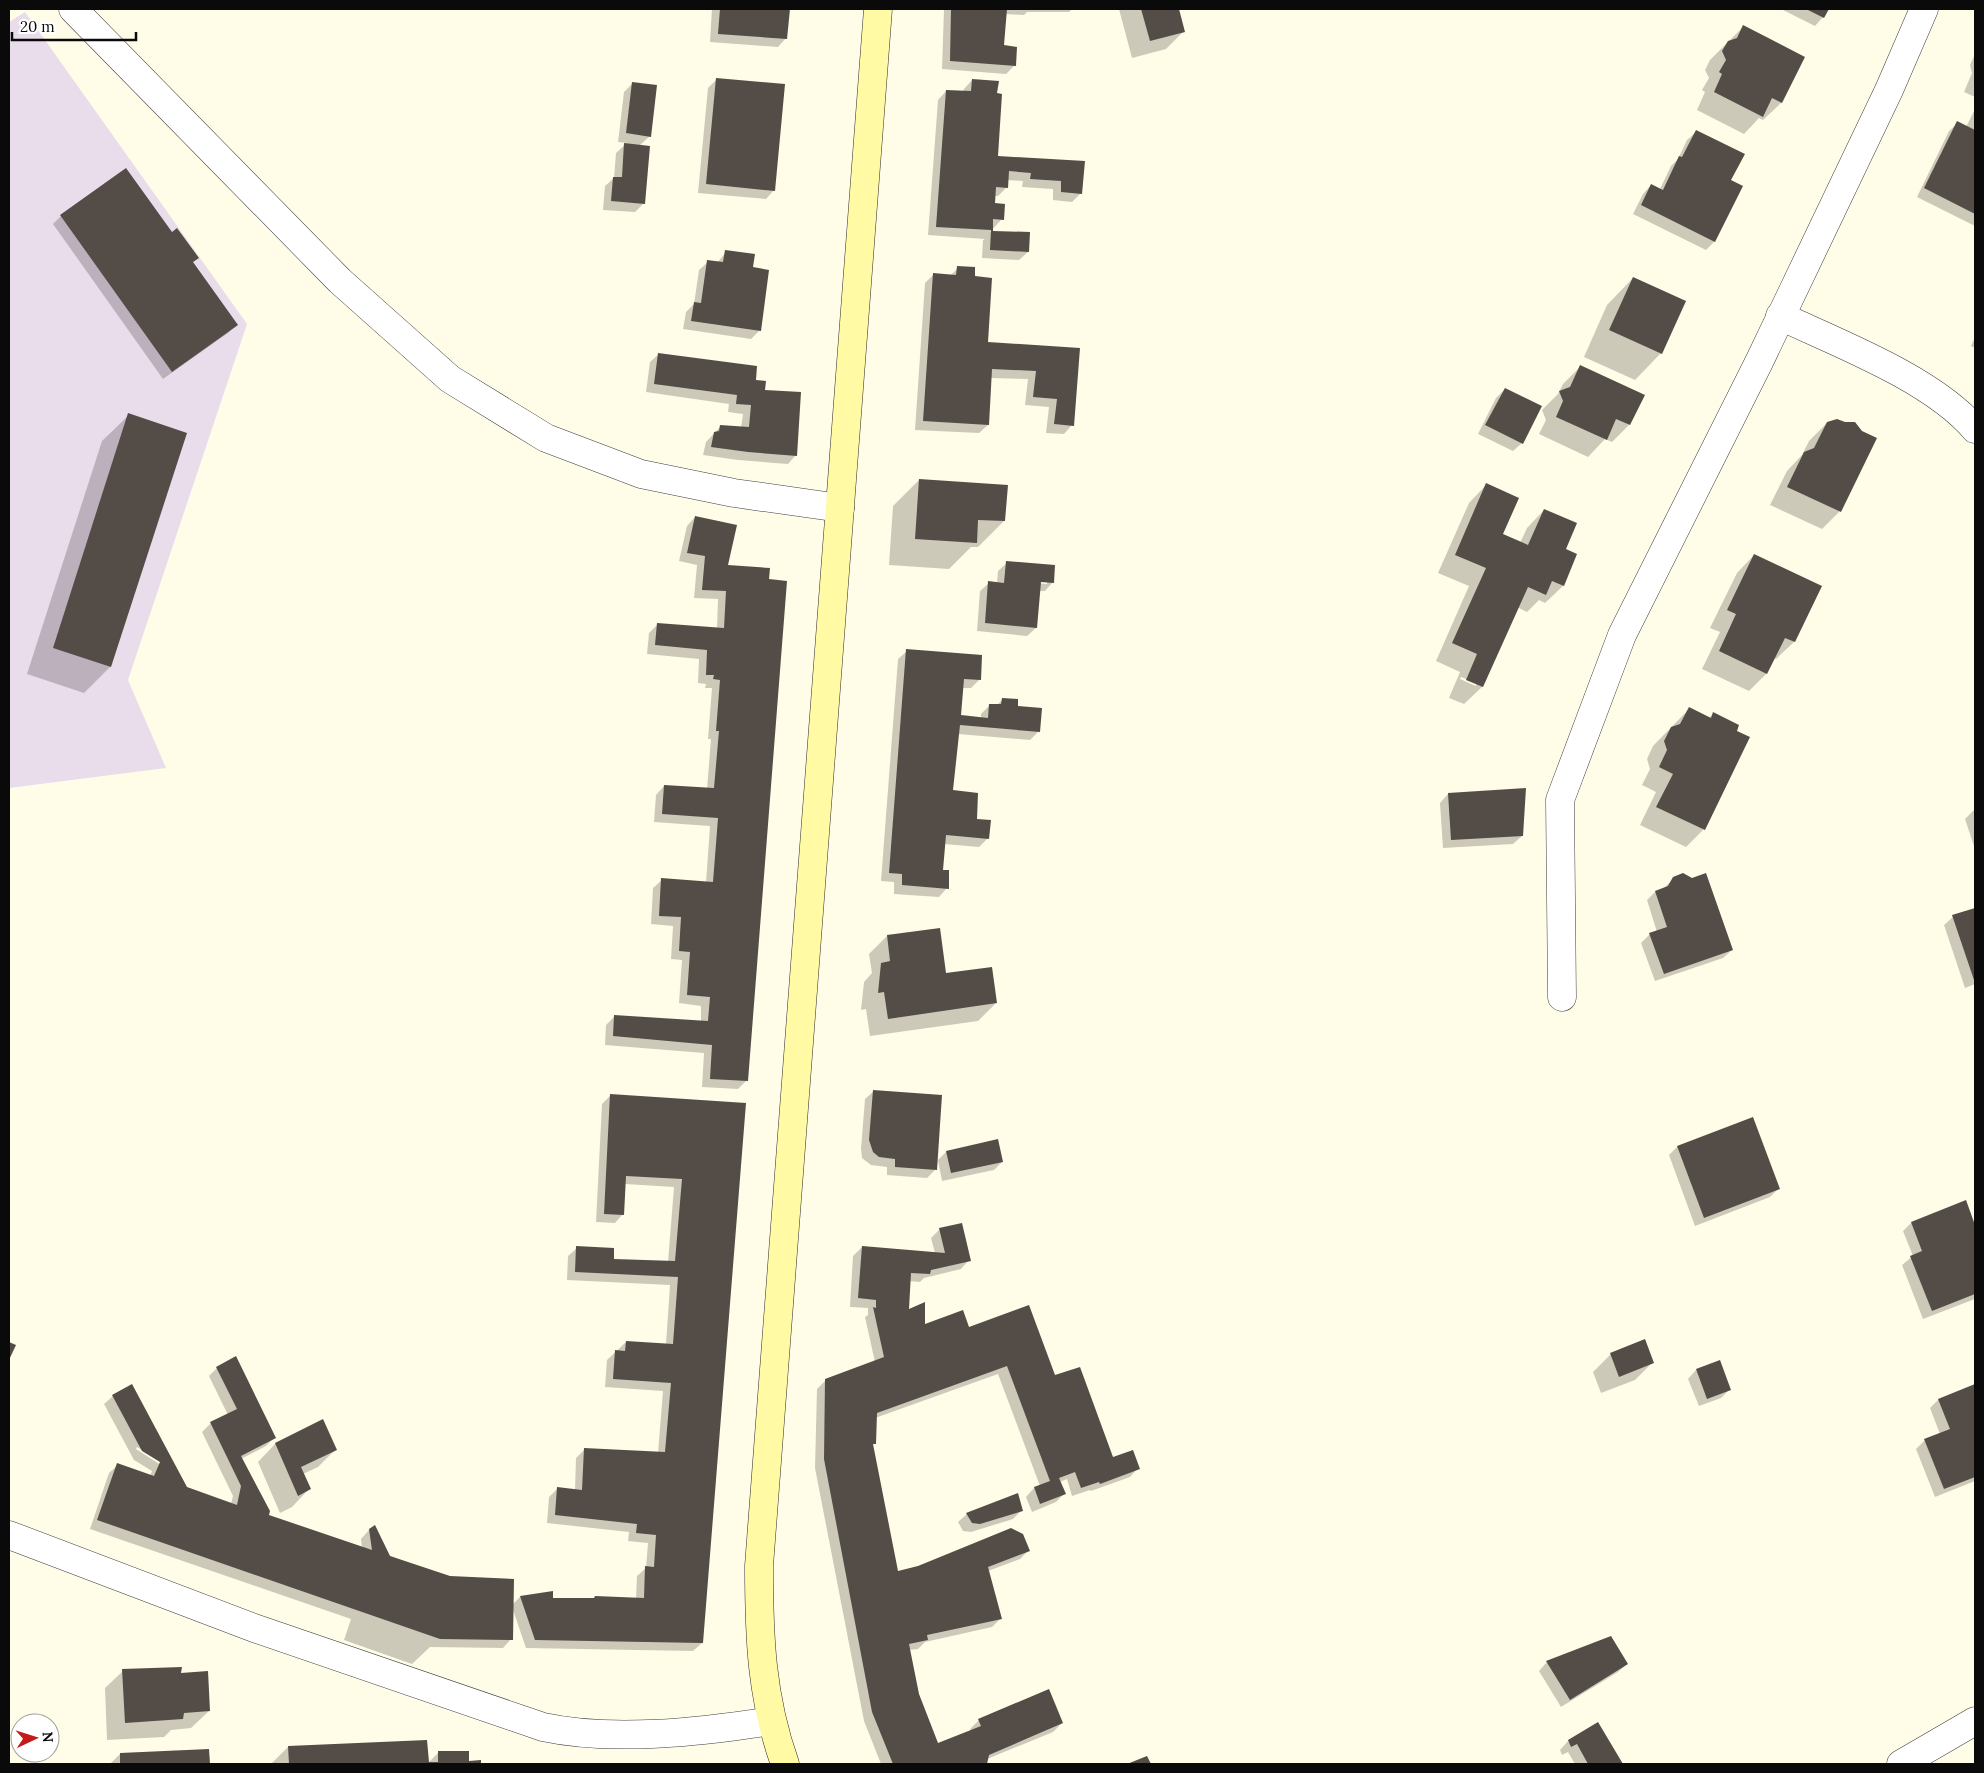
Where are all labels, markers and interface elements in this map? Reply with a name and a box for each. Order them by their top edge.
scale bar [12,10,136,42]
text: 20 m [20,17,55,36]
north arrow [10,1713,60,1763]
text: N [39,1731,57,1743]

